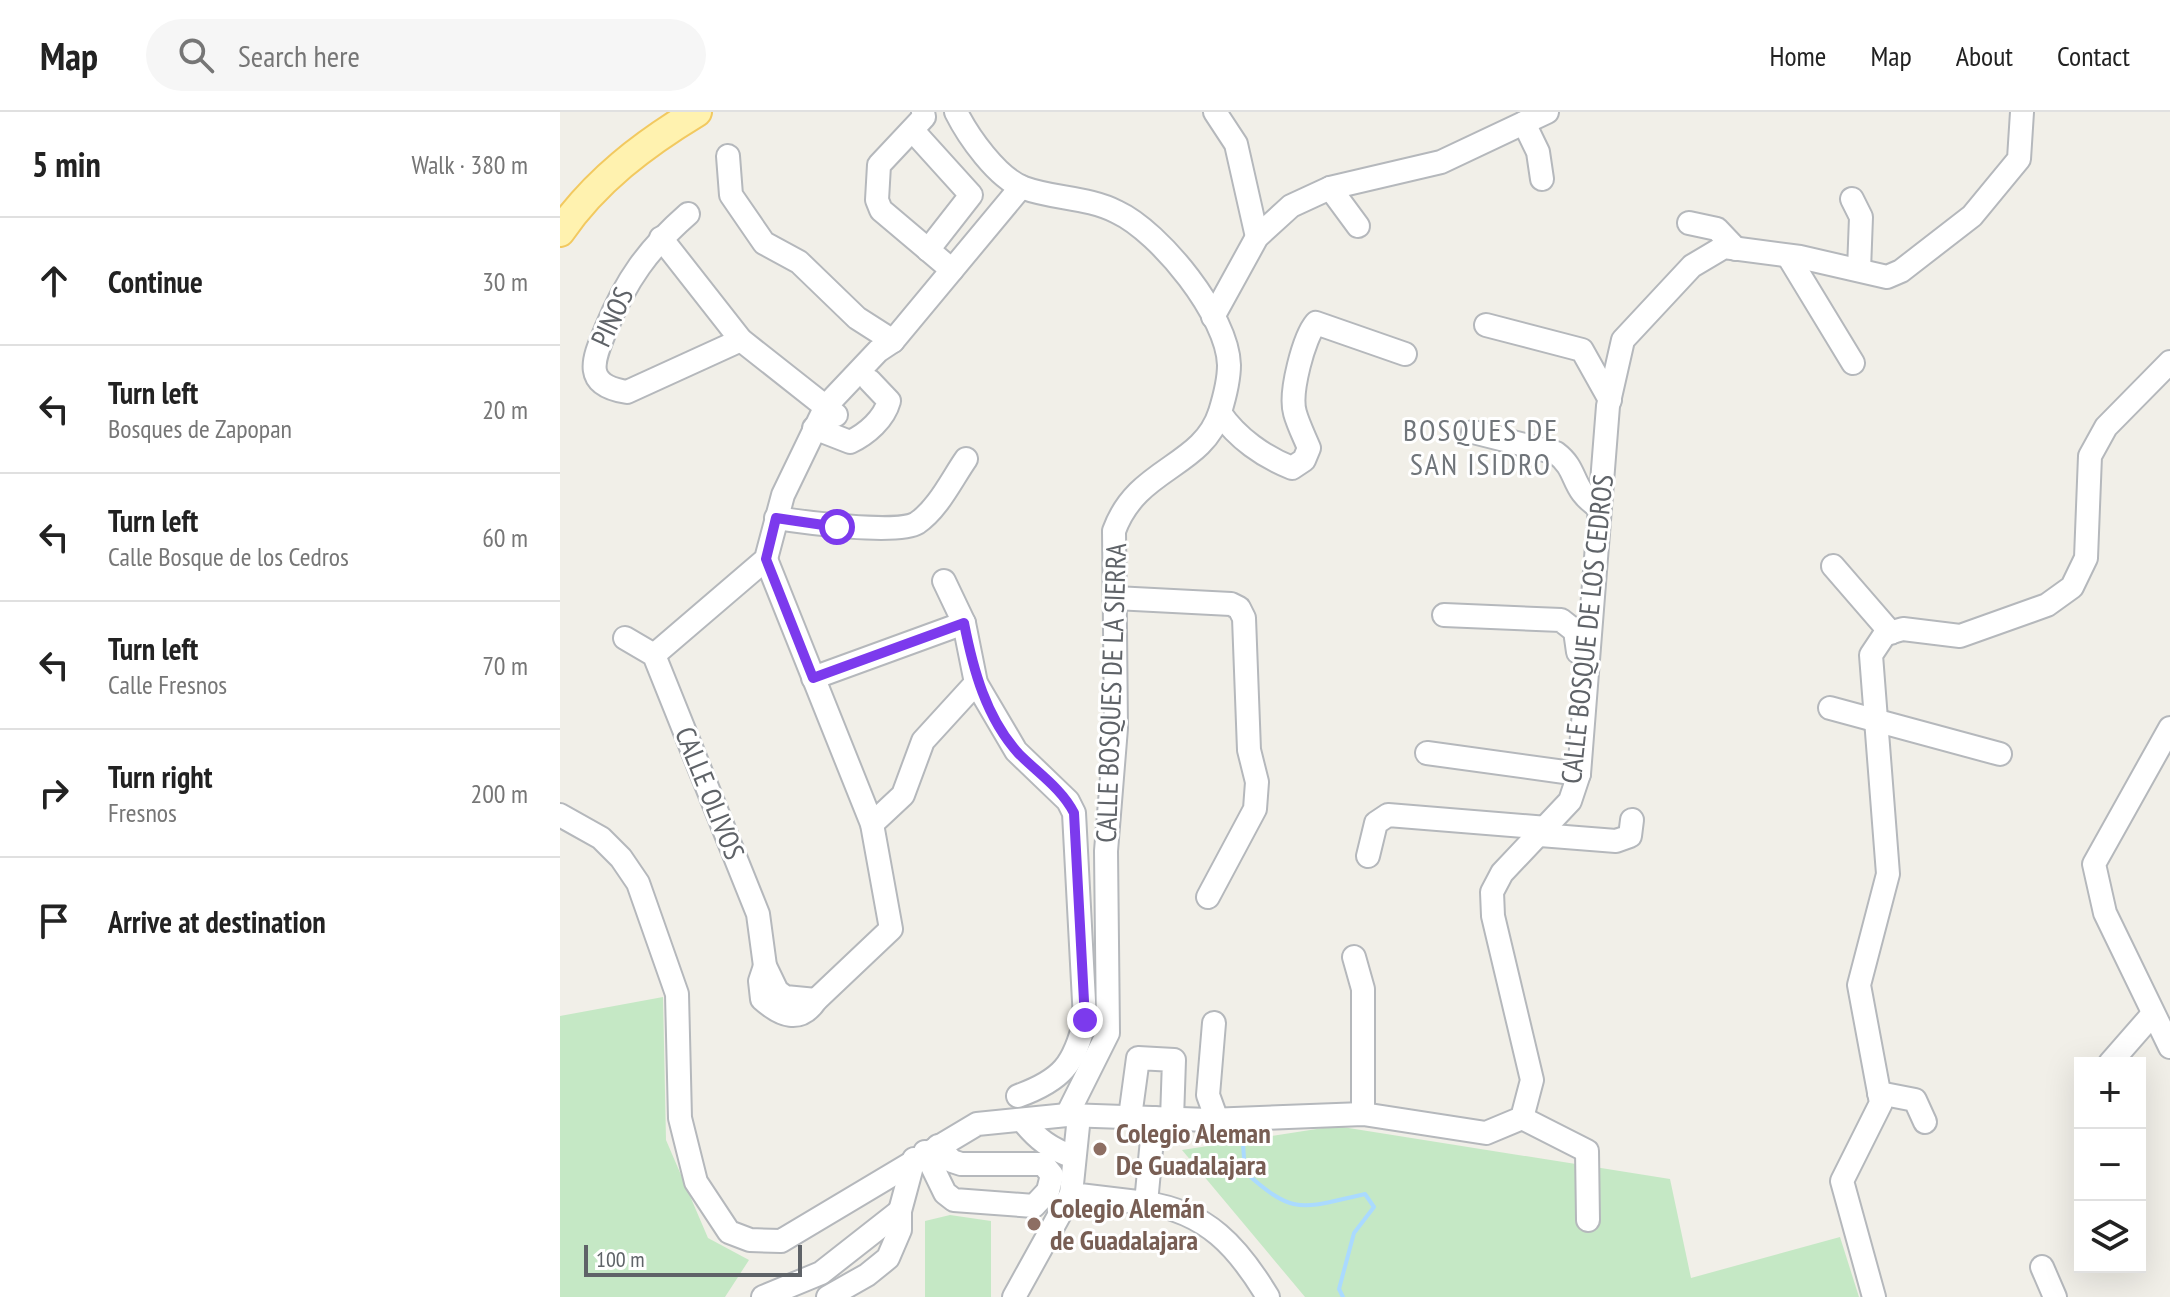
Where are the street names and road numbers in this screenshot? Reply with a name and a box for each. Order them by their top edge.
street label: PINOS [582,281,641,353]
street label: CALLE BOSQUE DE LOS CEDROS [1552,473,1621,785]
street label: CALLE BOSQUES DE LA SIERRA [1087,542,1134,843]
street label: CALLE OLIVOS [667,721,754,865]

